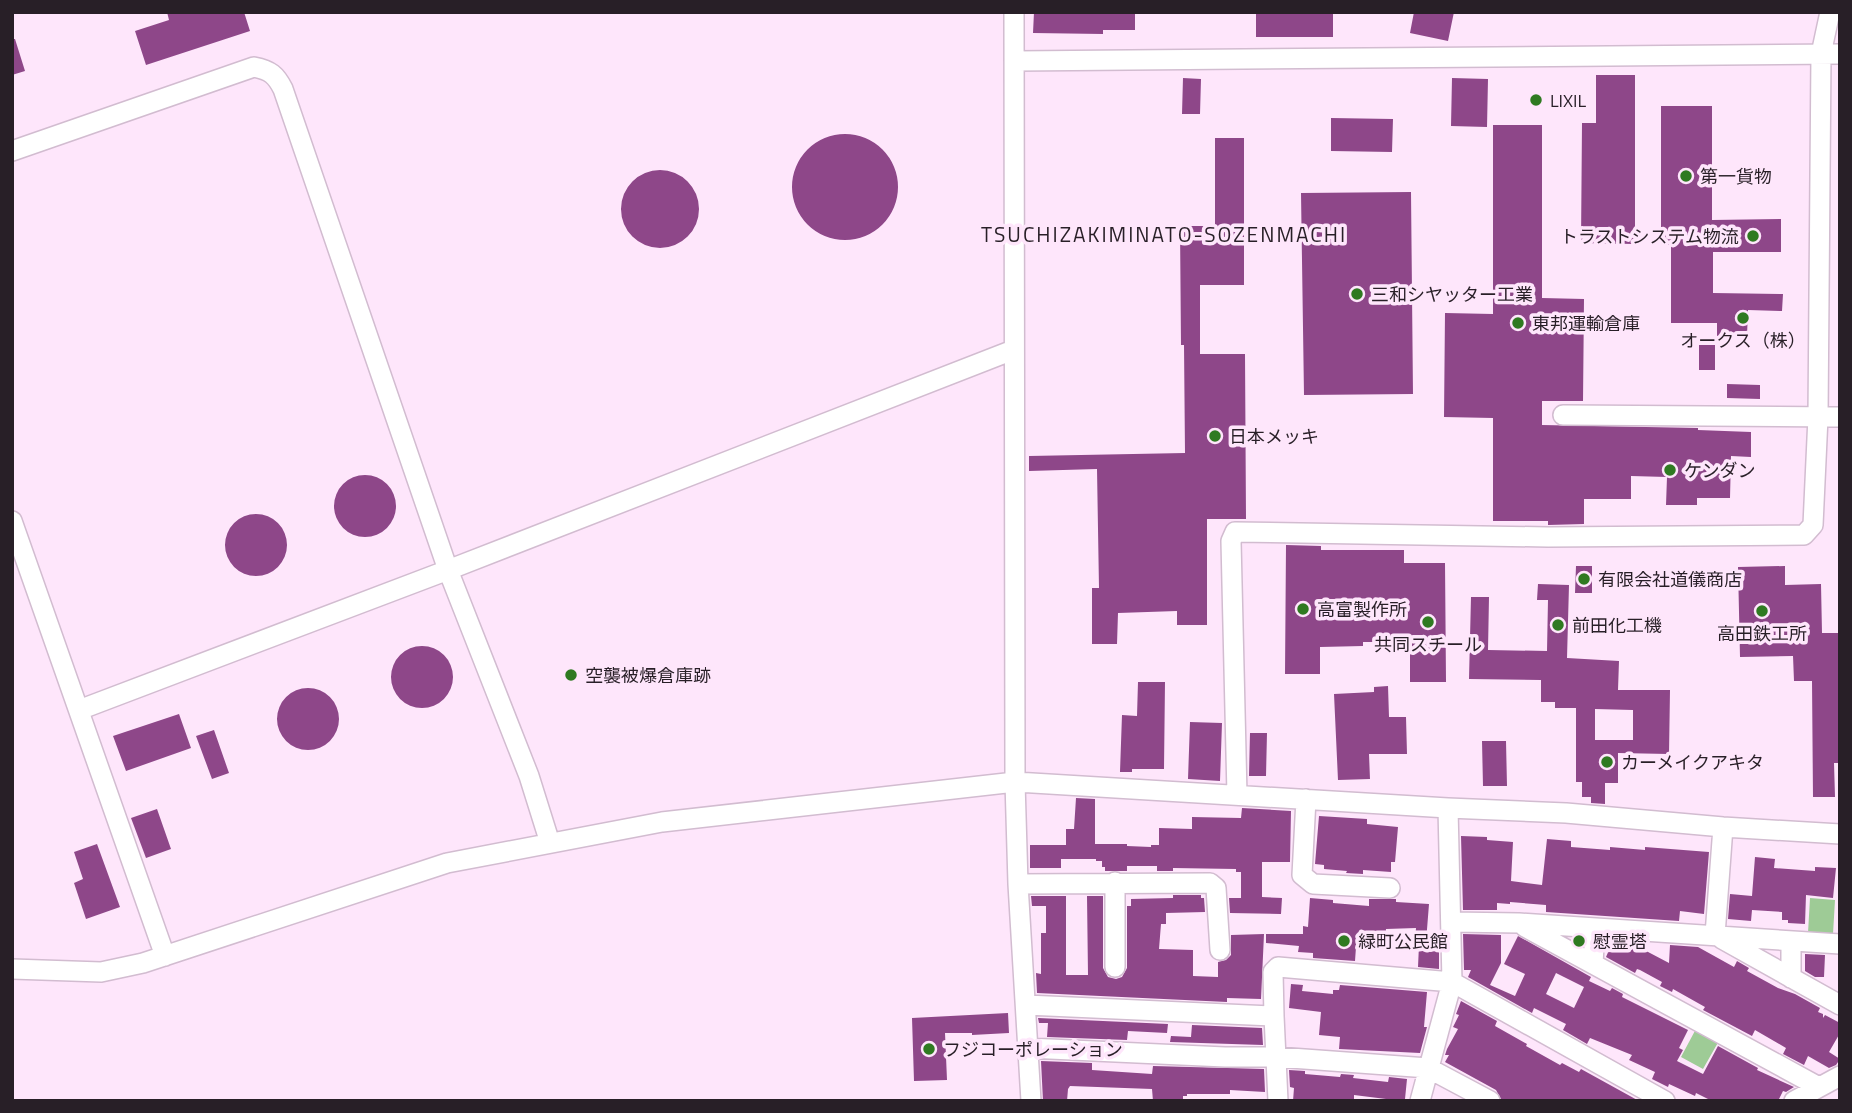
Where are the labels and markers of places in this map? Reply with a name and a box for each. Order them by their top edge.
place label: LIXIL [1550,87,1587,114]
marker: LIXIL [1528,92,1544,108]
place label: 第一貨物 [1700,163,1772,190]
marker: 第一貨物 [1678,168,1694,184]
place label: トラストシステム物流 [1560,223,1739,250]
marker: トラストシステム物流 [1745,228,1761,244]
place label: 三和シヤッター工業 [1371,281,1533,308]
marker: 三和シヤッター工業 [1349,286,1365,302]
place label: 東邦運輸倉庫 [1532,310,1640,337]
marker: オークス（株） [1735,310,1751,326]
marker: 東邦運輸倉庫 [1510,315,1526,331]
place label: オークス（株） [1680,327,1806,354]
place label: 日本メッキ [1229,423,1319,450]
marker: 日本メッキ [1207,428,1223,444]
place label: ケンダン [1684,457,1755,484]
marker: ケンダン [1662,462,1678,478]
place label: 有限会社道儀商店 [1598,566,1742,593]
marker: 有限会社道儀商店 [1576,571,1592,587]
place label: 高富製作所 [1317,596,1407,623]
marker: 高富製作所 [1295,601,1311,617]
marker: 高田鉄工所 [1754,603,1770,619]
place label: 前田化工機 [1572,612,1662,639]
marker: 共同スチール [1420,614,1436,630]
marker: 前田化工機 [1550,617,1566,633]
place label: 高田鉄工所 [1717,620,1807,647]
place label: 共同スチール [1374,631,1482,658]
place label: 空襲被爆倉庫跡 [585,662,711,689]
marker: 空襲被爆倉庫跡 [563,667,579,683]
place label: カーメイクアキタ [1621,749,1764,776]
marker: カーメイクアキタ [1599,754,1615,770]
place label: 緑町公民館 [1358,928,1448,955]
place label: 慰霊塔 [1593,928,1647,955]
marker: 緑町公民館 [1336,933,1352,949]
marker: 慰霊塔 [1571,933,1587,949]
place label: フジコーポレーション [943,1036,1123,1063]
marker: フジコーポレーション [921,1041,937,1057]

